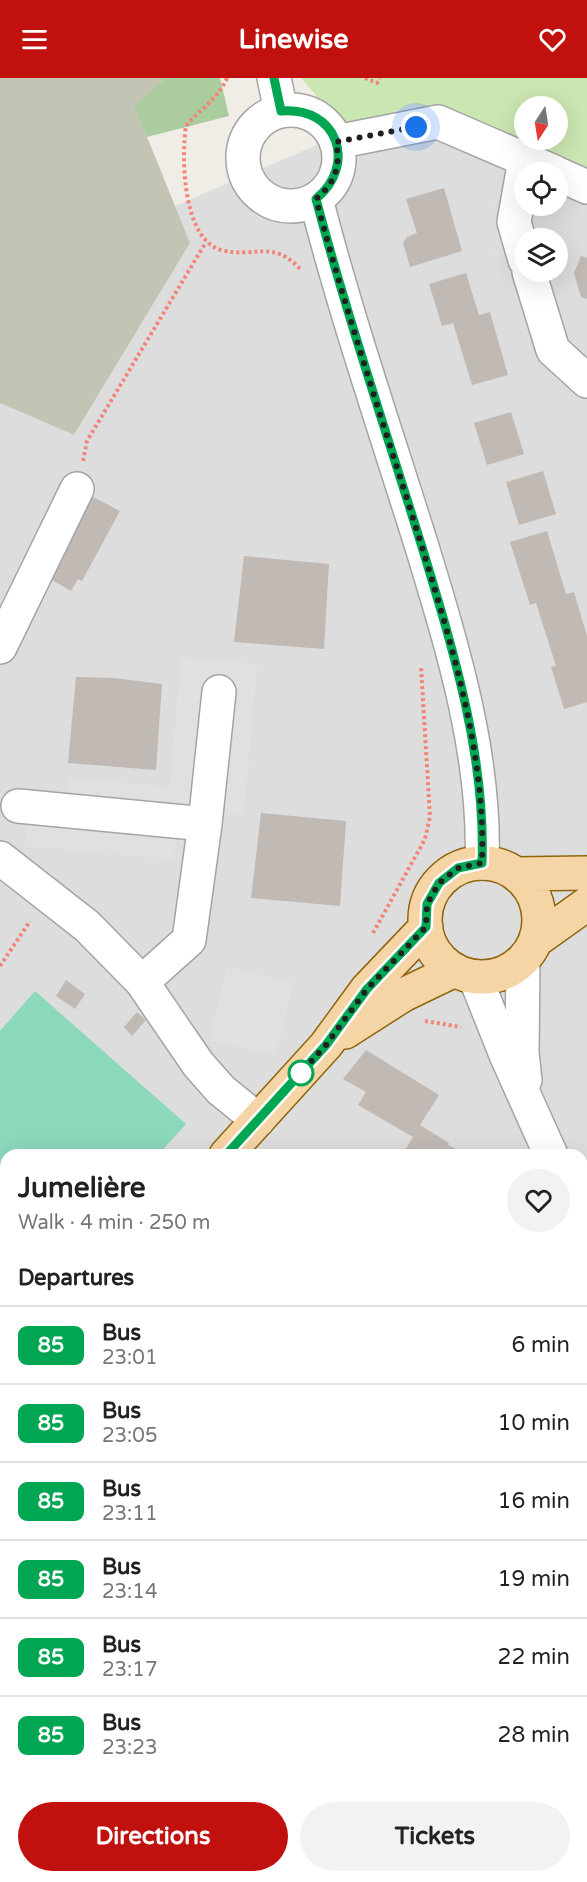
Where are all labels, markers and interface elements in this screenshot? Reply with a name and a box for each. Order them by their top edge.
icon: menu [18,23,51,56]
text: Linewise [238,23,349,56]
icon: heart [536,23,569,56]
north arrow [514,96,568,150]
map controls [514,96,568,282]
your location [401,112,431,142]
button: locate [514,162,568,216]
button: layers [514,228,568,282]
unlabelled marker [288,1060,314,1086]
button: heart [507,1169,570,1232]
text: Jumelière [18,1171,146,1205]
text: Walk · 4 min · 250 m [18,1211,210,1235]
text: Departures [18,1265,134,1291]
text: Bus [102,1320,141,1346]
text: 6 min [511,1332,570,1358]
text: 85 [38,1333,64,1358]
text: 23:01 [102,1346,157,1370]
text: Bus [102,1398,141,1424]
text: 10 min [498,1410,570,1436]
text: 85 [38,1411,64,1436]
text: 23:05 [102,1424,157,1448]
text: Bus [102,1476,141,1502]
text: 16 min [498,1488,570,1514]
text: 85 [38,1489,64,1514]
text: 23:11 [102,1502,157,1526]
text: Bus [102,1554,141,1580]
text: 19 min [498,1566,570,1592]
text: 85 [38,1567,64,1592]
text: 23:14 [102,1580,157,1604]
text: Bus [102,1632,141,1658]
text: 22 min [498,1644,570,1670]
text: 85 [38,1645,64,1670]
text: 23:17 [102,1658,157,1682]
text: Bus [102,1710,141,1736]
text: 28 min [498,1722,570,1748]
text: 85 [38,1723,64,1748]
text: 23:23 [102,1736,157,1760]
button: Directions [18,1802,288,1871]
button: Tickets [300,1802,570,1871]

